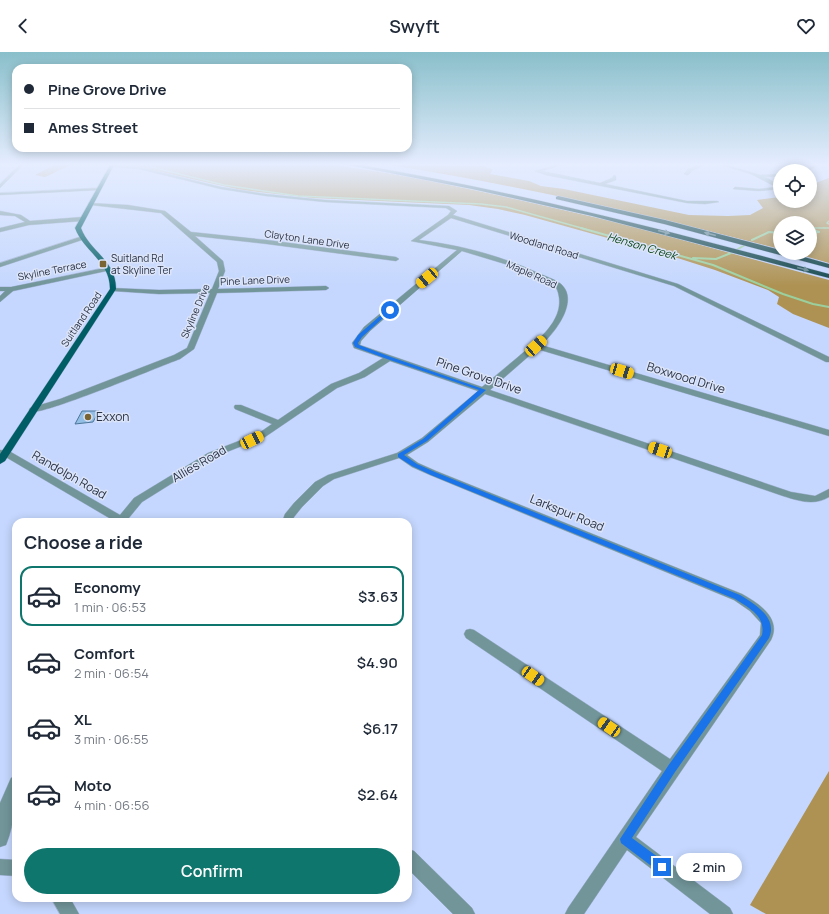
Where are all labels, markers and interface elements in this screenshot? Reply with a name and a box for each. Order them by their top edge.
text: Swyft [389,14,440,38]
icon: back [12,15,34,37]
icon: heart [795,15,817,37]
text: Pine Grove Drive [48,79,167,100]
text: Ames Street [48,117,138,138]
map controls [773,164,817,260]
button: locate [773,164,817,208]
button: layers [773,216,817,260]
street label: Clayton Lane Drive [264,226,351,252]
street label: Woodland Road [508,228,581,262]
water label: Henson Creek [606,228,680,263]
one-way arrow [658,229,670,235]
one-way arrow [703,231,715,237]
place label: Suitland Rd at Skyline Ter [111,251,172,277]
street label: Skyline Terrace [16,256,88,284]
street label: Maple Road [505,257,559,291]
marker: Suitland Rd at Skyline Ter [98,259,108,269]
car [414,266,440,290]
one-way arrow [797,266,809,272]
street label: Pine Lane Drive [220,272,290,288]
street label: Skyline Drive [177,281,213,341]
street label: Suitland Road [57,289,105,349]
route start [381,301,399,319]
car [523,334,549,358]
street label: Pine Grove Drive [434,353,524,398]
street label: Boxwood Drive [645,358,727,398]
car [609,362,635,380]
place label: Exxon [96,408,129,425]
marker: Exxon [83,412,93,422]
car [239,429,265,451]
car [647,440,673,460]
street label: Allies Road [168,441,229,486]
street label: Randolph Road [29,446,110,503]
street label: Larkspur Road [528,490,607,535]
text: Choose a ride [24,530,143,554]
text: Economy [74,577,141,598]
icon: car [26,578,62,614]
text: $3.63 [358,586,398,607]
text: 1 min · 06:53 [74,598,146,616]
text: Comfort [74,643,135,664]
icon: car [26,644,62,680]
text: $4.90 [357,652,398,673]
text: 2 min · 06:54 [74,664,149,682]
car [520,664,546,688]
text: XL [74,709,92,730]
icon: car [26,710,62,746]
car [596,715,622,739]
text: $6.17 [363,718,398,739]
text: 3 min · 06:55 [74,730,149,748]
text: Moto [74,775,111,796]
icon: car [26,776,62,812]
text: $2.64 [357,784,398,805]
text: 4 min · 06:56 [74,796,150,814]
button: Confirm [24,848,400,894]
callout: 2 min [676,853,742,881]
route end [653,858,671,876]
text: 2 min [692,858,726,876]

